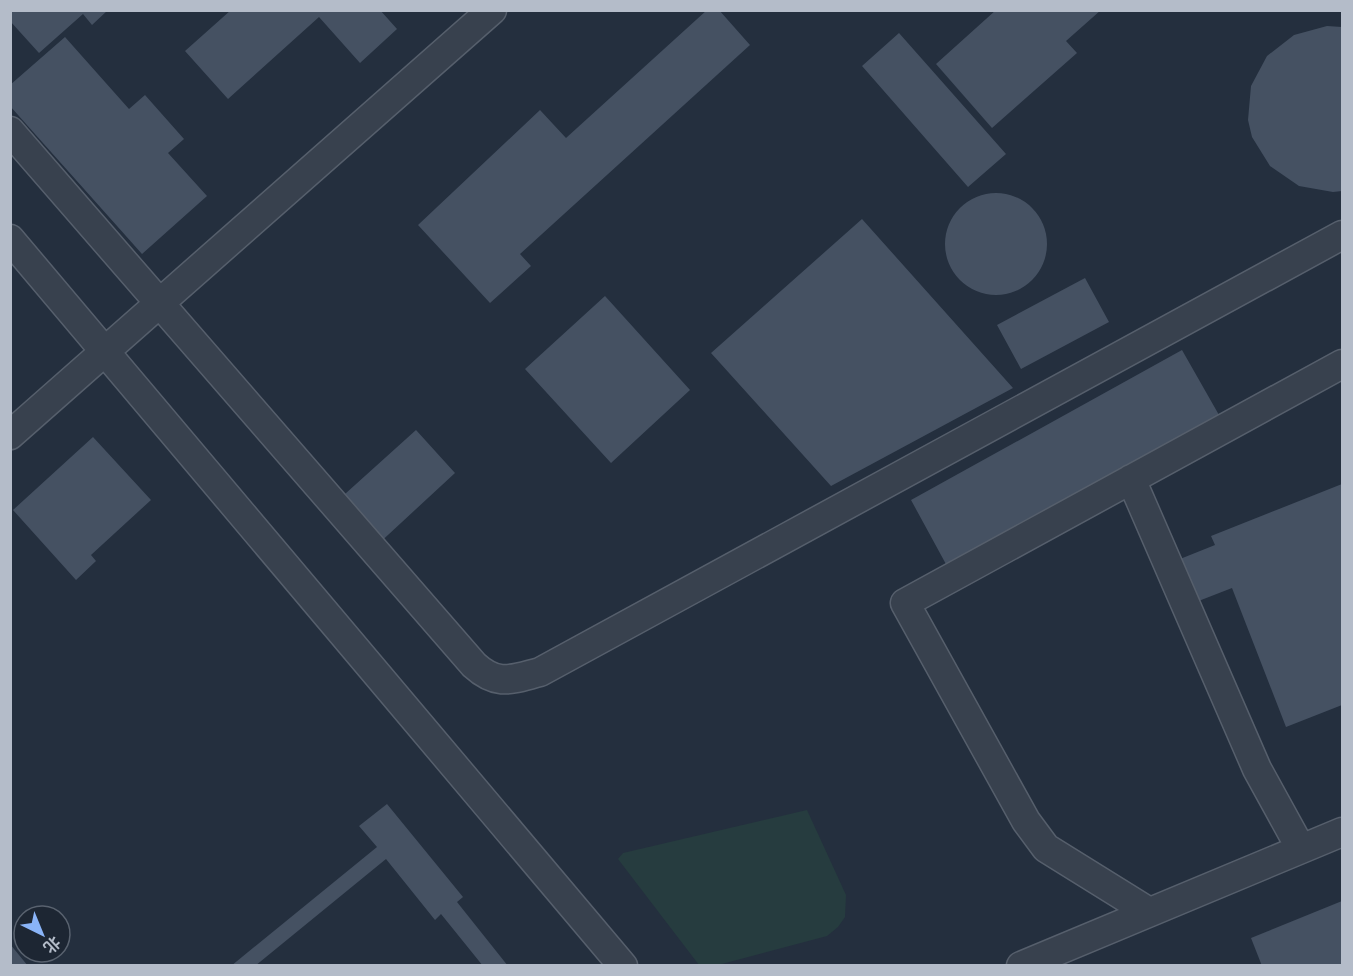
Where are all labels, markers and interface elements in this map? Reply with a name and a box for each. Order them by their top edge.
north arrow [12,904,72,964]
text: 北 [40,932,64,957]

